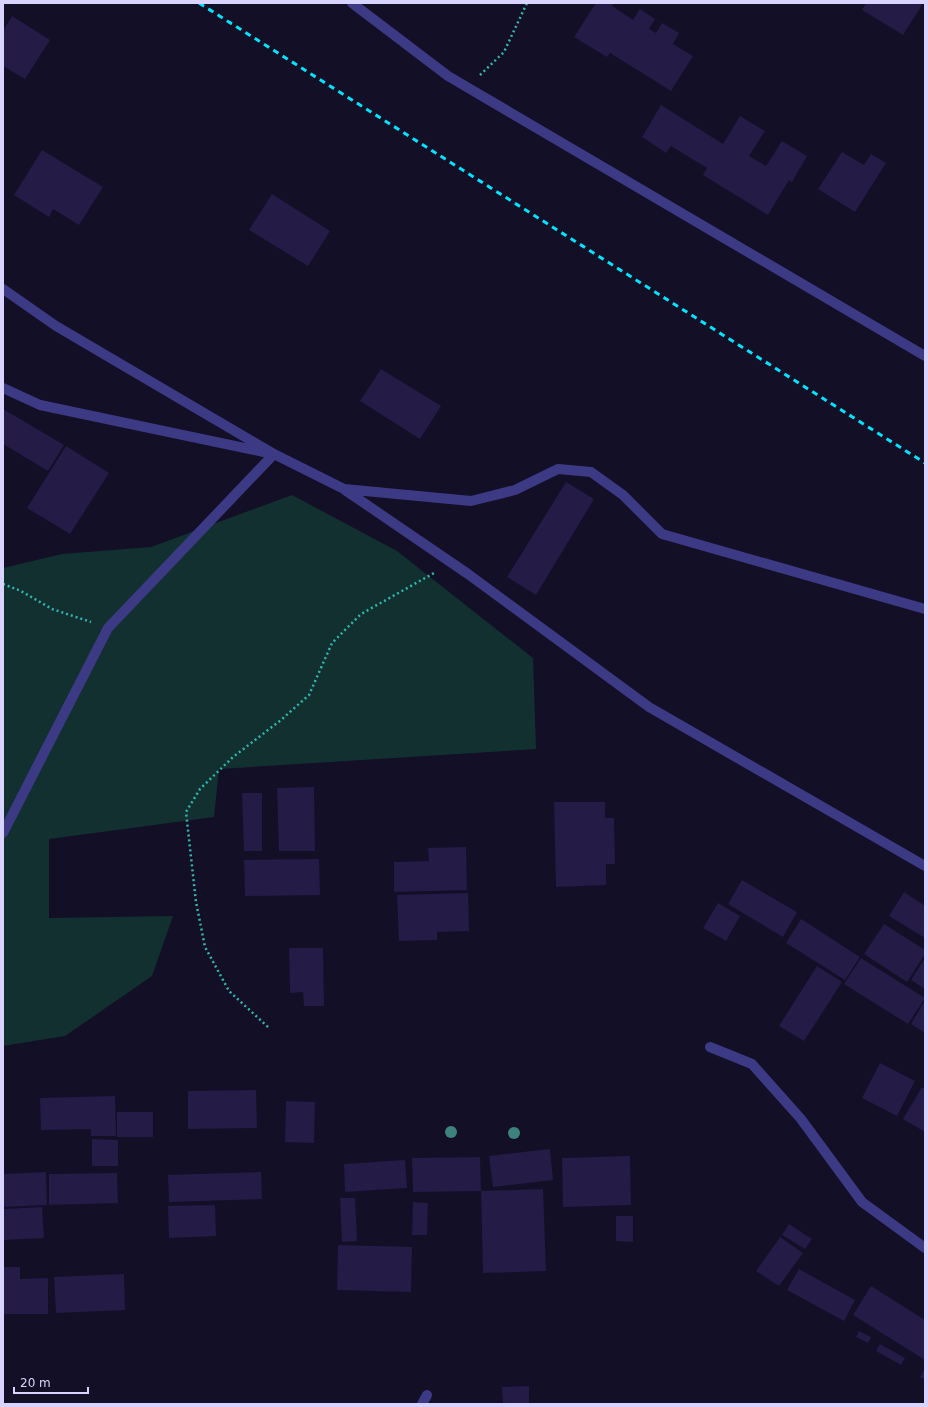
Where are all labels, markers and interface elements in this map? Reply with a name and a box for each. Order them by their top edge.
scale bar [14,1369,88,1395]
text: 20 m [20,1376,51,1390]

